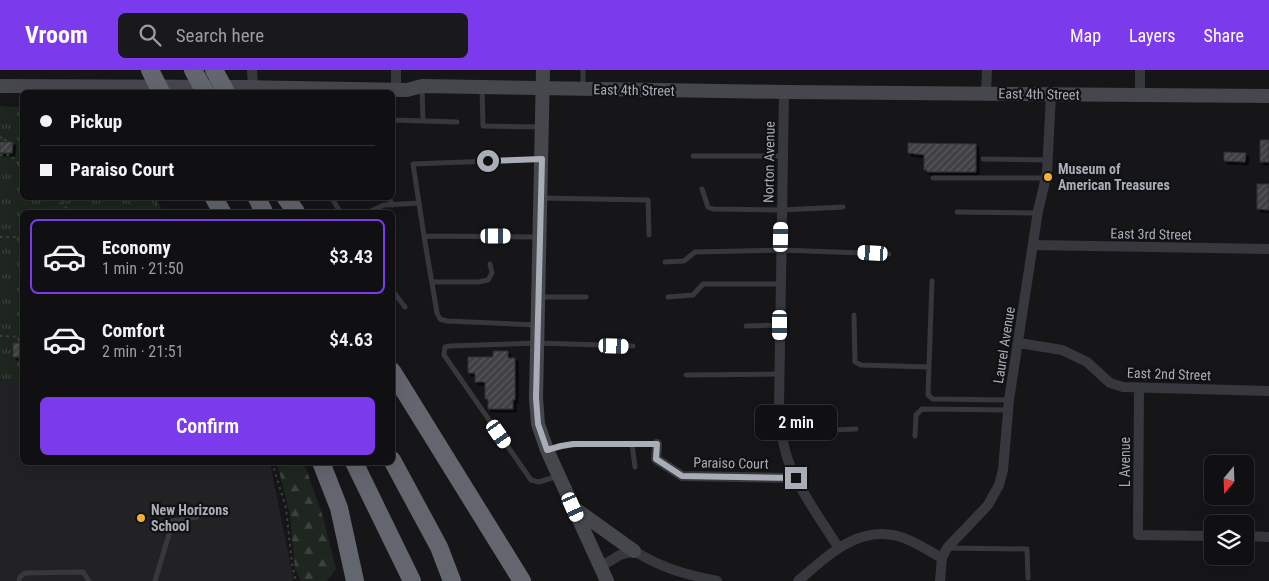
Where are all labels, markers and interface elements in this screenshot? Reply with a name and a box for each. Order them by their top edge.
search box [118,13,468,58]
text: Vroom [25,21,88,49]
icon: search [136,21,164,49]
text: Search here [176,24,264,47]
text: Map [1070,25,1101,46]
text: Layers [1129,25,1176,46]
text: Share [1204,25,1244,46]
street label: East 4th Street [593,81,675,99]
street label: East 4th Street [998,85,1080,103]
text: Pickup [70,110,122,133]
street label: Norton Avenue [760,121,778,203]
route start [477,150,499,172]
text: Paraiso Court [70,158,174,181]
place label: Museum of American Treasures [1058,161,1170,193]
marker: Museum of American Treasures [1042,171,1054,183]
car [773,222,788,252]
street label: East 3rd Street [1110,225,1192,243]
car [481,229,511,244]
icon: car [42,234,87,279]
text: Economy [102,236,171,259]
text: $3.43 [329,245,373,268]
car [857,245,888,261]
text: 1 min · 21:50 [102,259,184,278]
street label: Laurel Avenue [990,305,1018,385]
car [772,310,787,340]
icon: car [42,317,87,362]
text: Comfort [102,319,165,342]
text: $4.63 [329,328,373,351]
car [598,338,629,354]
text: 2 min · 21:51 [102,342,184,361]
street label: East 2nd Street [1127,365,1211,383]
button: Confirm [40,397,375,455]
callout: 2 min [755,406,837,440]
text: 2 min [778,413,814,432]
car [484,417,513,451]
street label: L Avenue [1117,436,1133,487]
street label: Paraiso Court [693,454,769,472]
north arrow [1204,455,1254,505]
map controls [1204,455,1254,565]
route end [785,467,807,489]
car [560,490,585,524]
place label: New Horizons School [151,502,229,534]
marker: New Horizons School [135,512,147,524]
button: layers [1204,515,1254,565]

